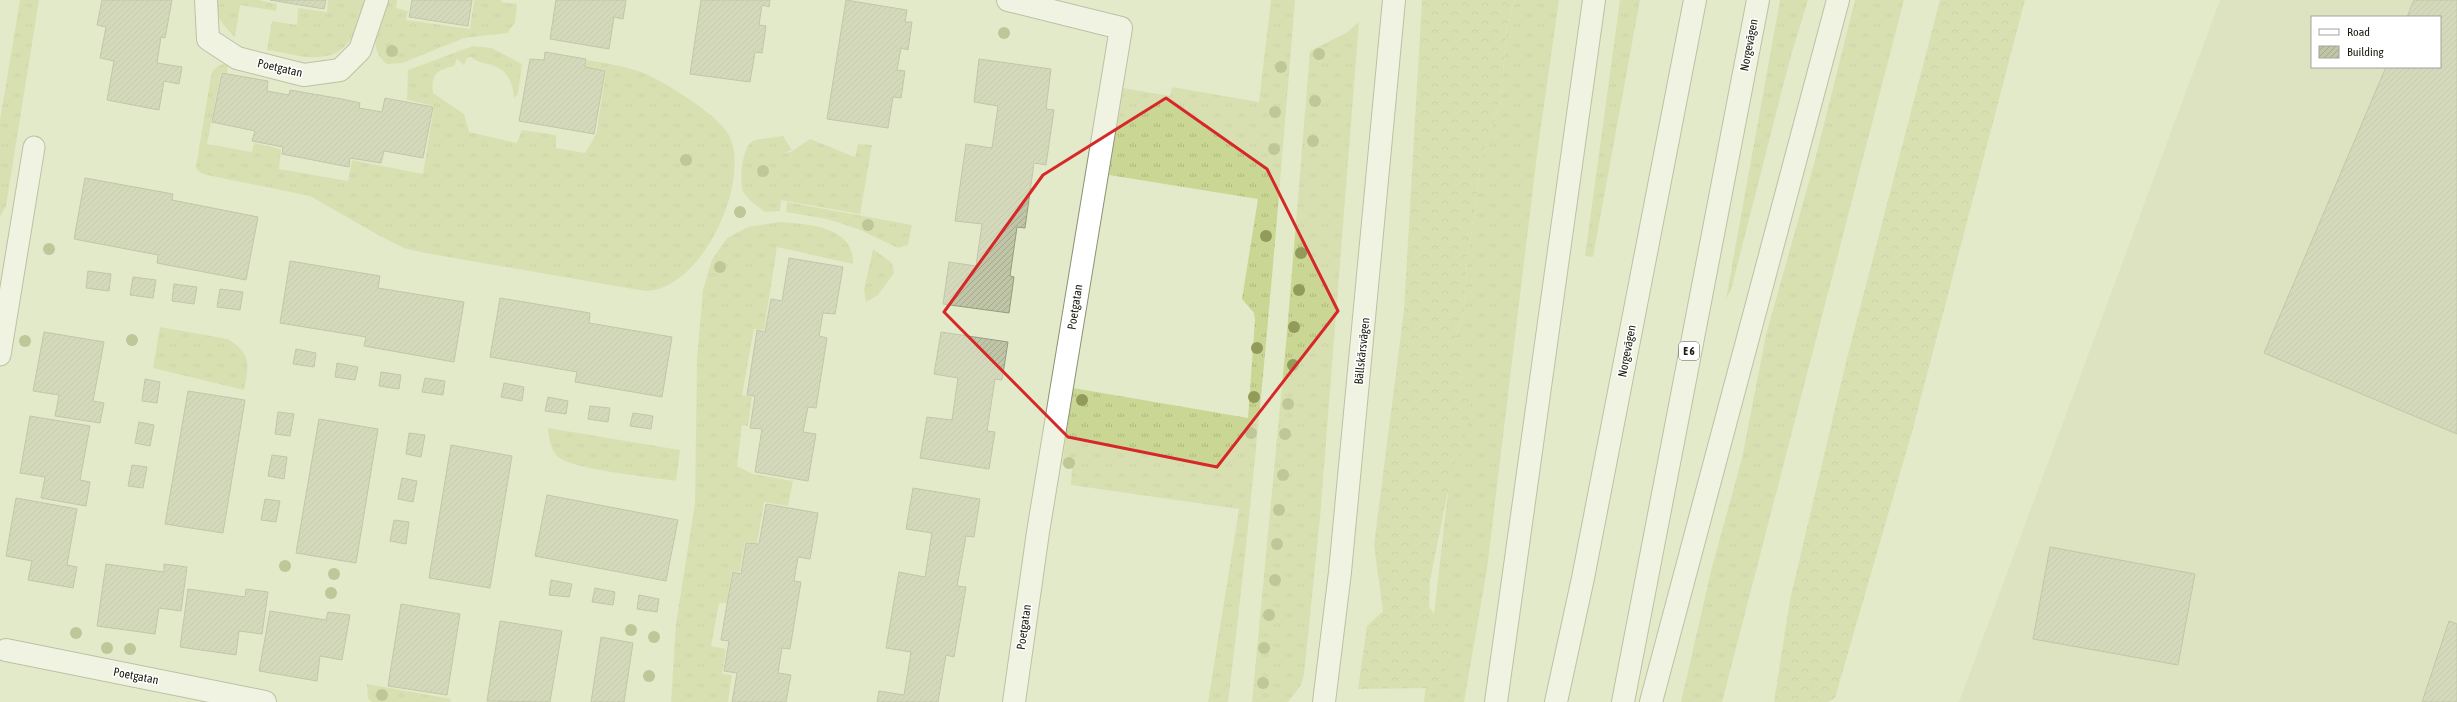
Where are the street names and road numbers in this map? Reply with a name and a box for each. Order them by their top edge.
street label: Norgevägen [1737,18,1761,72]
street label: Poetgatan [256,56,304,80]
street label: Poetgatan [1065,283,1085,331]
street label: Bällskärsvägen [1352,317,1372,385]
street label: Norgevägen [1615,324,1639,378]
road number: E 6 [1679,342,1699,360]
street label: Poetgatan [1014,603,1034,651]
street label: Poetgatan [112,665,160,687]

